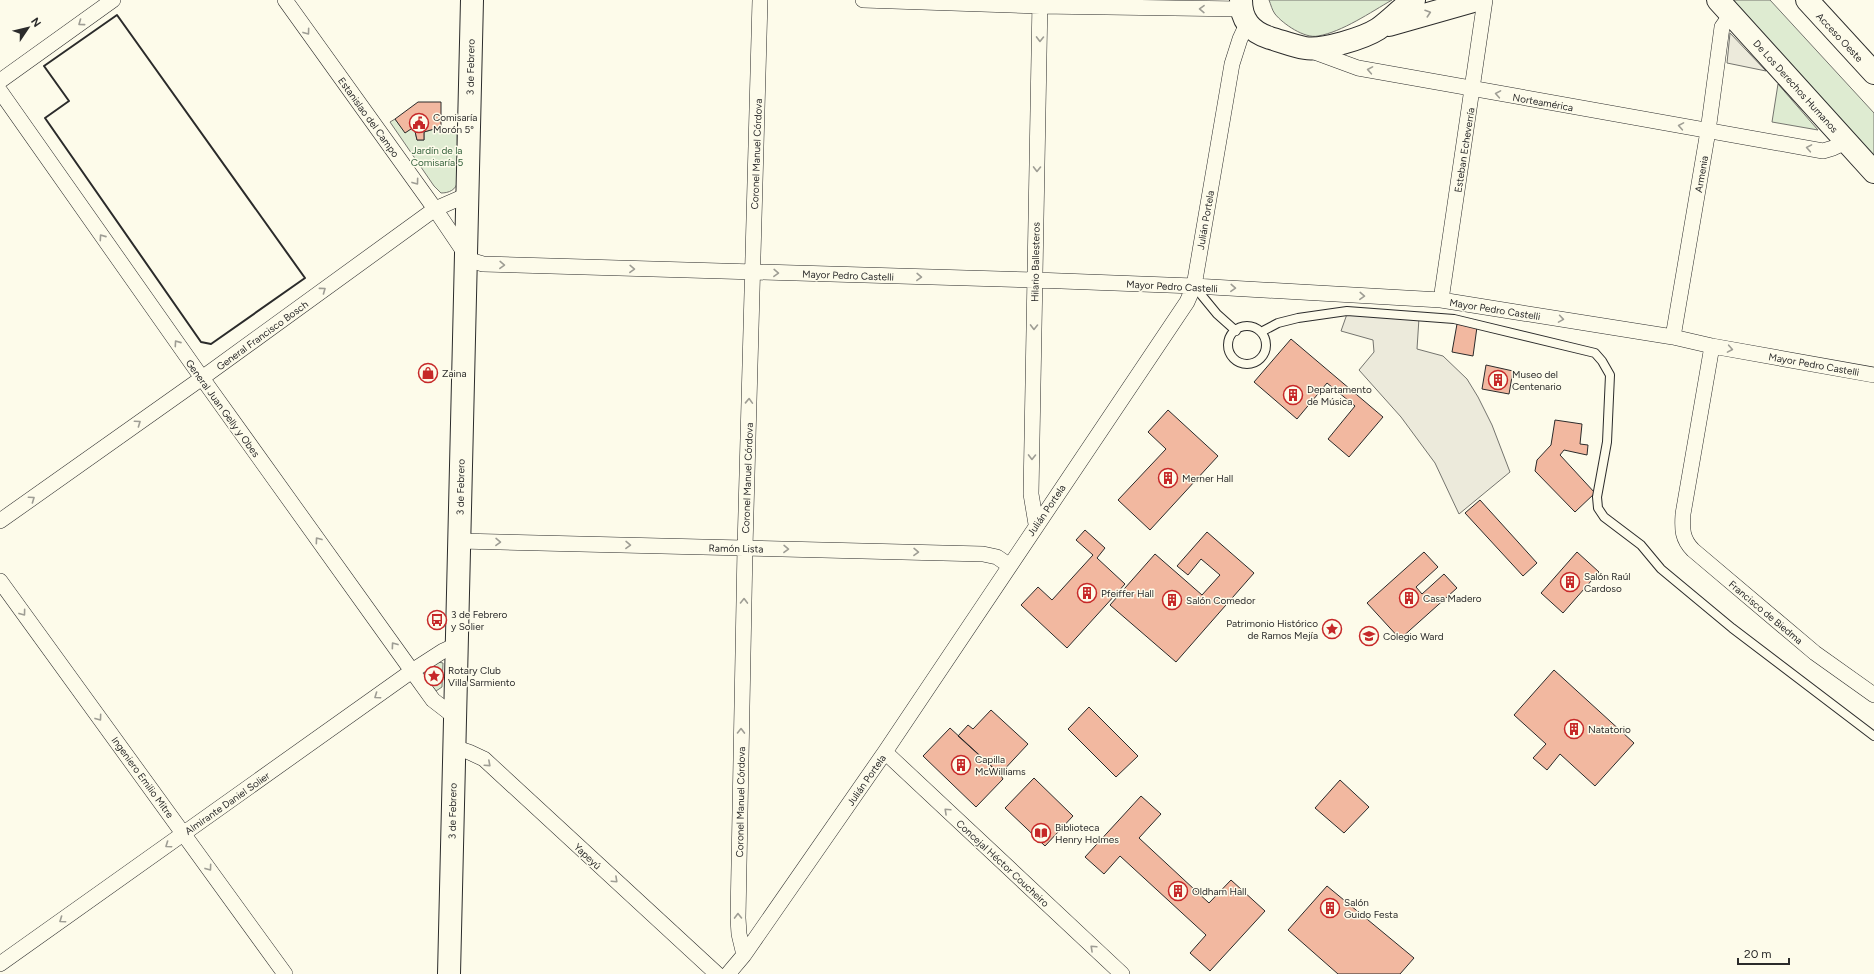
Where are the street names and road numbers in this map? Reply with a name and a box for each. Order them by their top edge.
street label: Acceso Oeste [1813,10,1866,65]
street label: De Los Derechos Humanos [1750,37,1841,136]
street label: 3 de Febrero [464,38,477,95]
street label: Estanislao del Campo [335,75,402,160]
street label: Norteamérica [1512,91,1574,114]
street label: Coronel Manuel Córdova [748,98,765,210]
street label: Esteban Echeverría [1451,107,1478,193]
street label: Armenia [1692,155,1711,193]
street label: Julián Portela [1194,190,1217,251]
street label: Hilario Ballesteros [1028,222,1043,302]
street label: Mayor Pedro Castelli [802,267,894,284]
street label: Mayor Pedro Castelli [1126,278,1218,295]
street label: Mayor Pedro Castelli [1449,296,1541,323]
street label: General Francisco Bosch [214,297,311,373]
street label: Mayor Pedro Castelli [1768,350,1860,379]
street label: General Juan Gelly y Obes [183,357,263,460]
street label: Coronel Manuel Córdova [739,422,756,534]
street label: 3 de Febrero [454,458,467,515]
street label: Julián Portela [1024,482,1069,539]
street label: Ramón Lista [708,542,763,555]
street label: Francisco de Biedma [1726,578,1805,647]
street label: Ingeniero Emilio Mitre [109,734,177,821]
street label: Coronel Manuel Córdova [733,746,748,858]
street label: Julián Portela [844,752,889,809]
street label: Almirante Daniel Solier [182,769,273,838]
street label: 3 de Febrero [446,782,459,839]
street label: Concejal Héctor Coucheiro [954,817,1052,910]
street label: Yapeyú [571,840,604,872]

